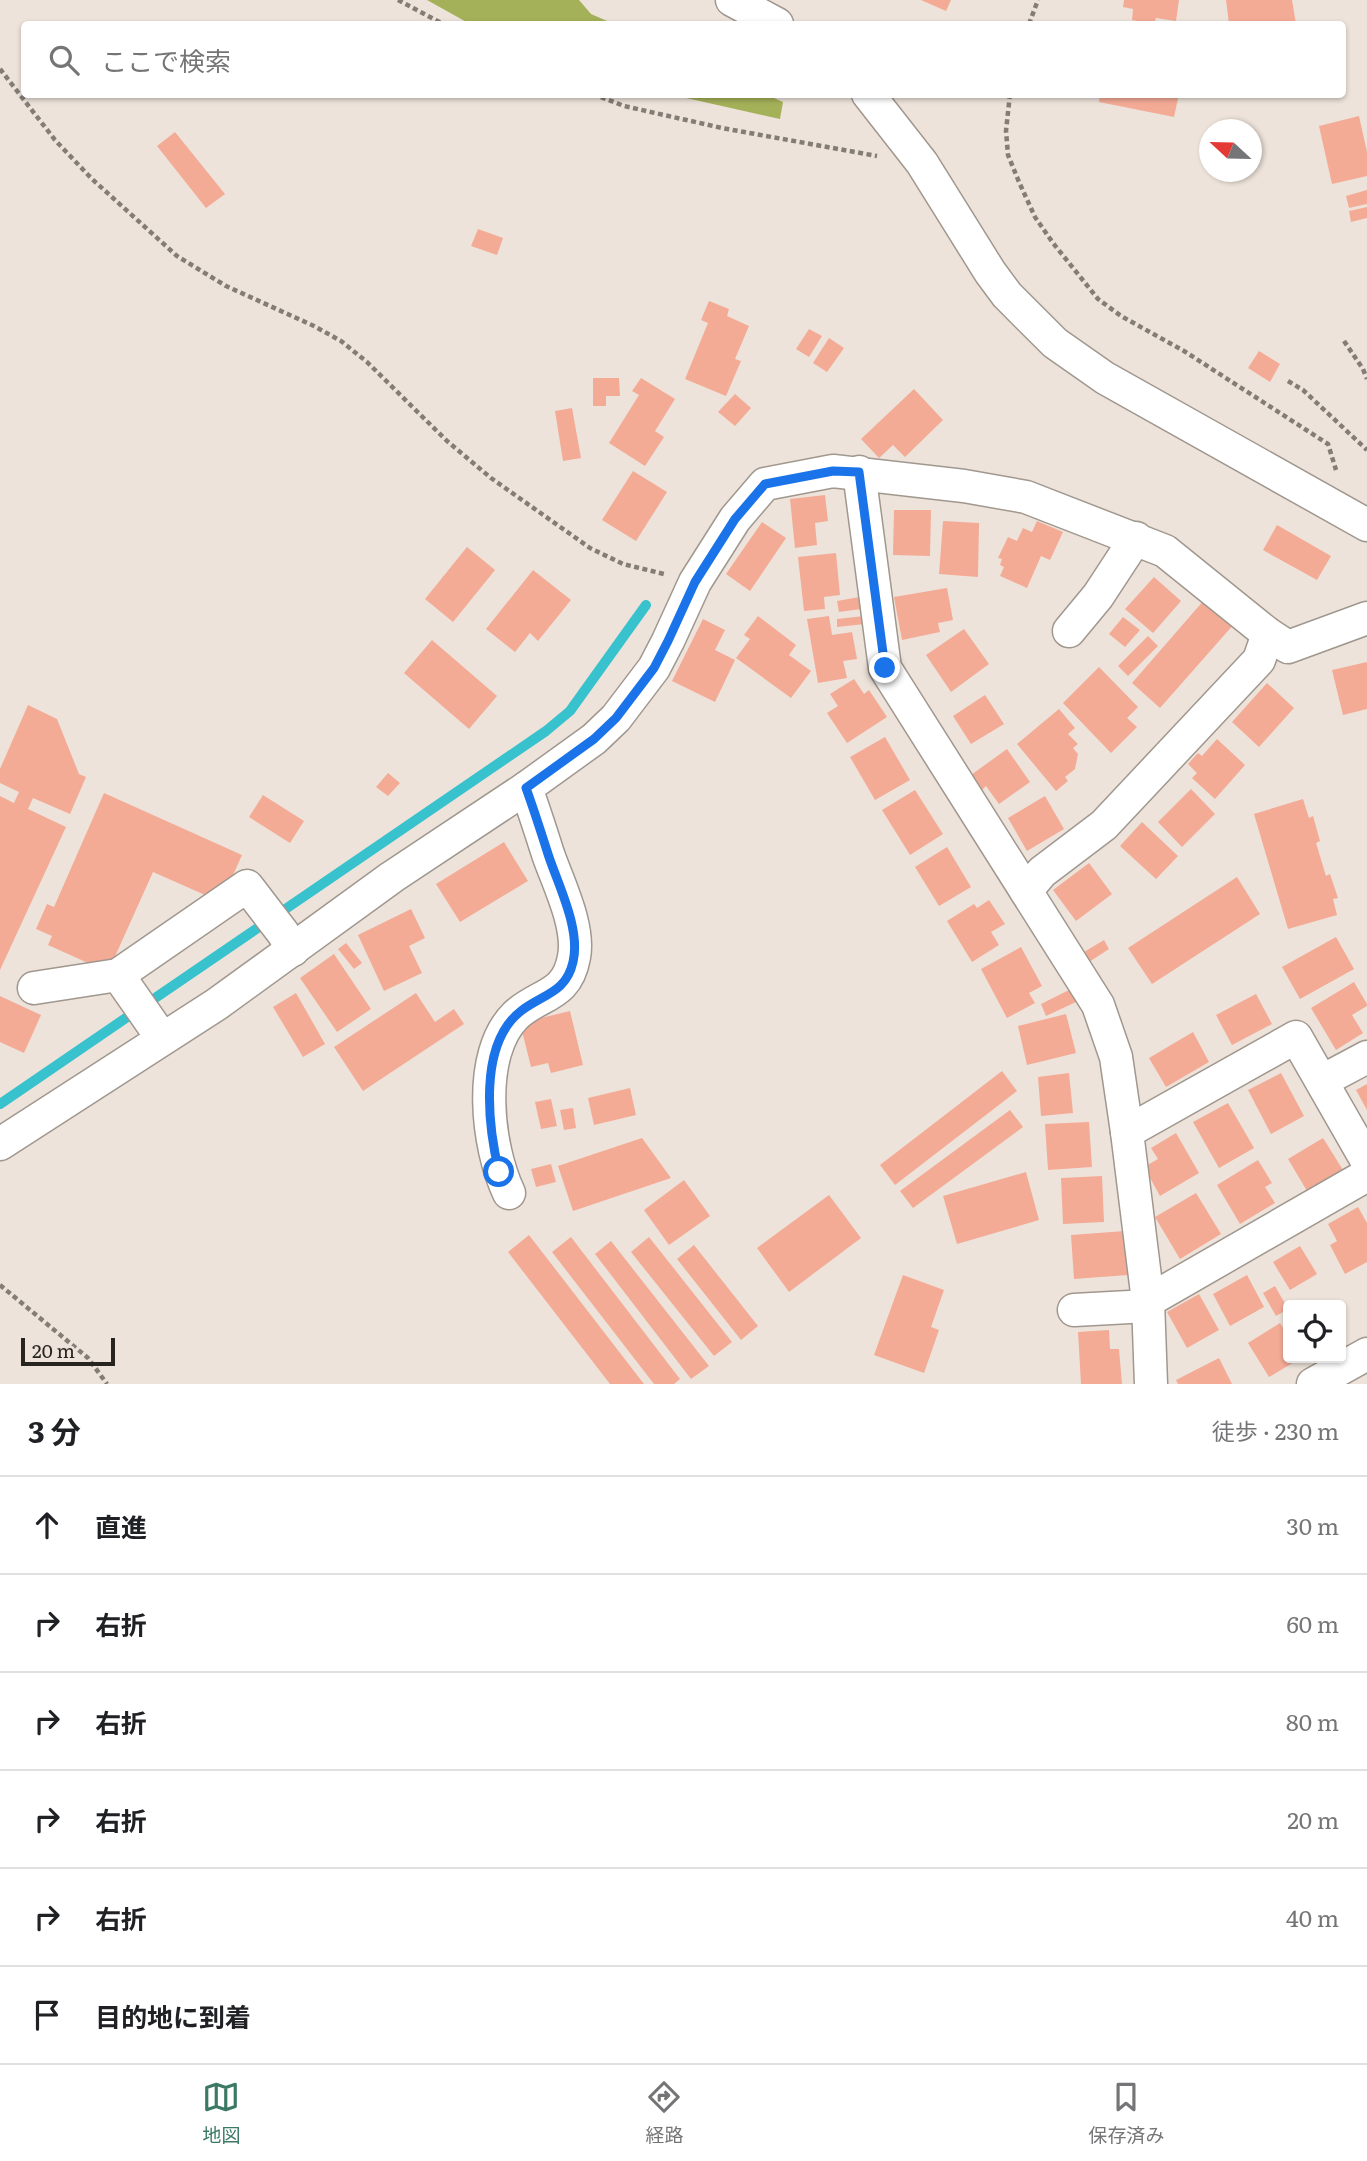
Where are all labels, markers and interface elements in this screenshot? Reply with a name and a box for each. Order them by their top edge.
search box [21,21,1346,98]
text: ここで検索 [101,40,231,79]
icon: search [45,41,83,79]
north arrow [1199,119,1262,182]
route end [869,652,900,683]
route start [483,1156,514,1187]
map controls [1283,1300,1346,1363]
button: locate [1283,1300,1346,1363]
scale bar [21,1335,116,1367]
text: 20 m [32,1336,75,1364]
text: 3 分 [28,1408,81,1452]
text: 徒歩 · 230 m [1212,1413,1339,1447]
icon: ahead [28,1506,66,1544]
text: 直進 [95,1506,147,1545]
text: 30 m [1286,1508,1339,1542]
icon: right [28,1604,66,1642]
text: 右折 [95,1604,147,1643]
text: 60 m [1286,1606,1339,1640]
icon: right [28,1702,66,1740]
text: 右折 [95,1702,147,1741]
text: 80 m [1286,1704,1339,1738]
icon: right [28,1800,66,1838]
text: 右折 [95,1800,147,1839]
text: 20 m [1287,1802,1339,1836]
icon: right [28,1898,66,1936]
text: 右折 [95,1898,147,1937]
text: 40 m [1286,1900,1339,1934]
icon: arrive [28,1996,66,2034]
text: 目的地に到着 [95,1996,251,2035]
tab: 地図 [202,2078,241,2148]
tab: 経路 [645,2078,684,2148]
tab: 保存済み [1088,2078,1165,2148]

